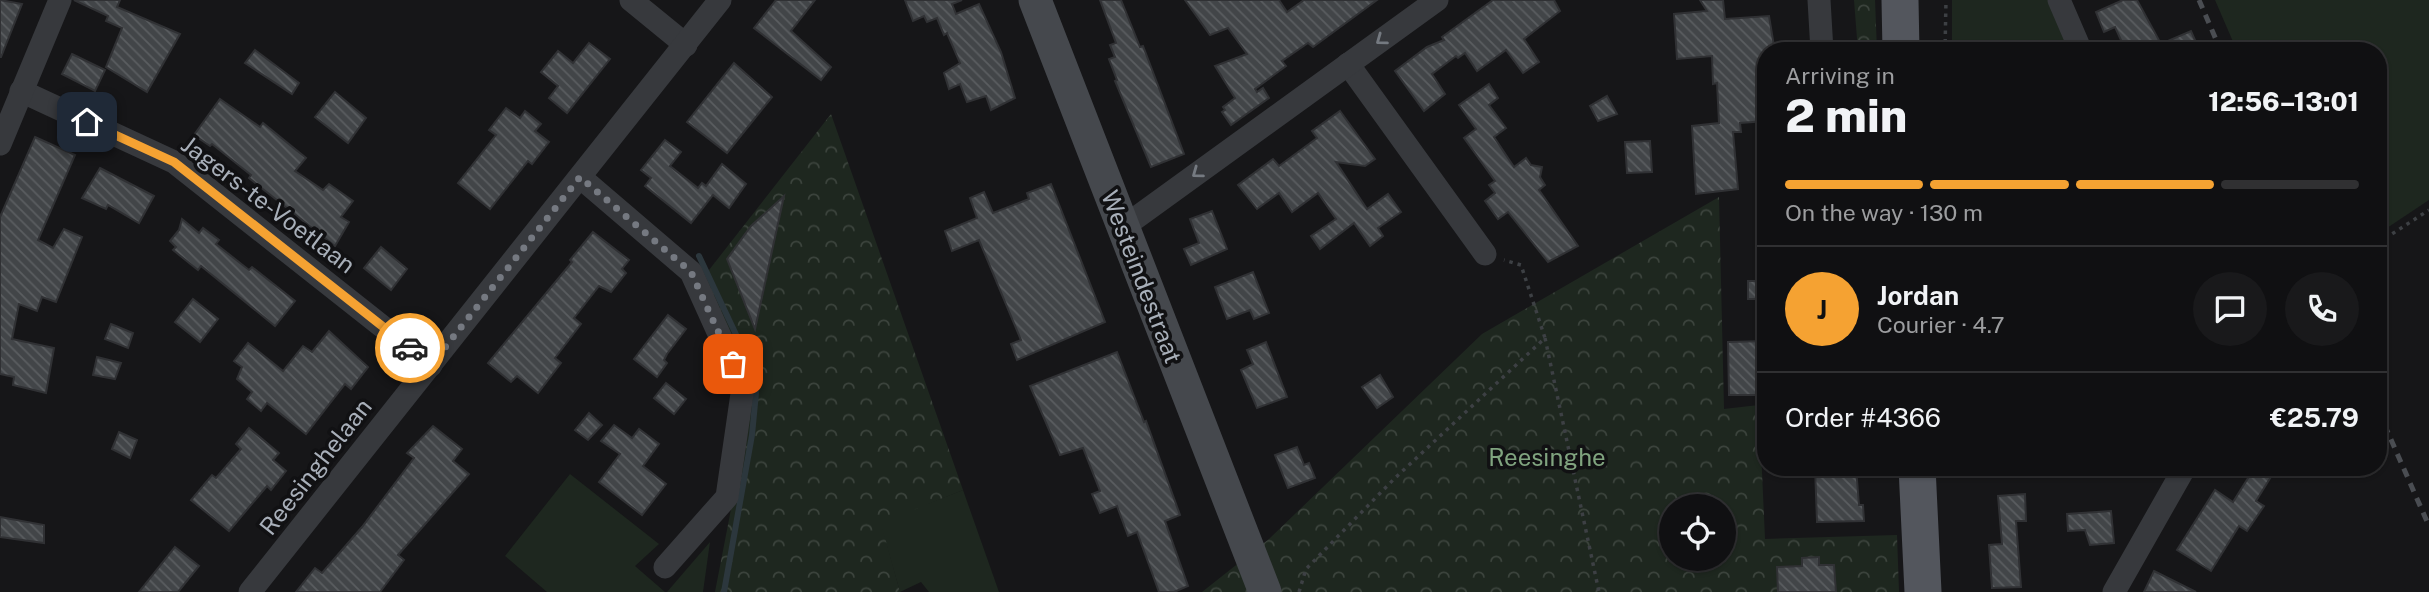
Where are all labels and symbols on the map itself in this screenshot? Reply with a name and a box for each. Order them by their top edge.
one-way arrow [1376,32,1389,44]
pin [57,92,117,152]
street label: Jagers-te-Voetlaan [176,130,361,279]
one-way arrow [1192,165,1205,177]
street label: Westeindestraat [1096,186,1188,367]
courier [375,313,445,383]
pin [703,334,763,394]
street label: Reesinghelaan [253,393,377,540]
park label: Reesinghe [1488,443,1606,471]

